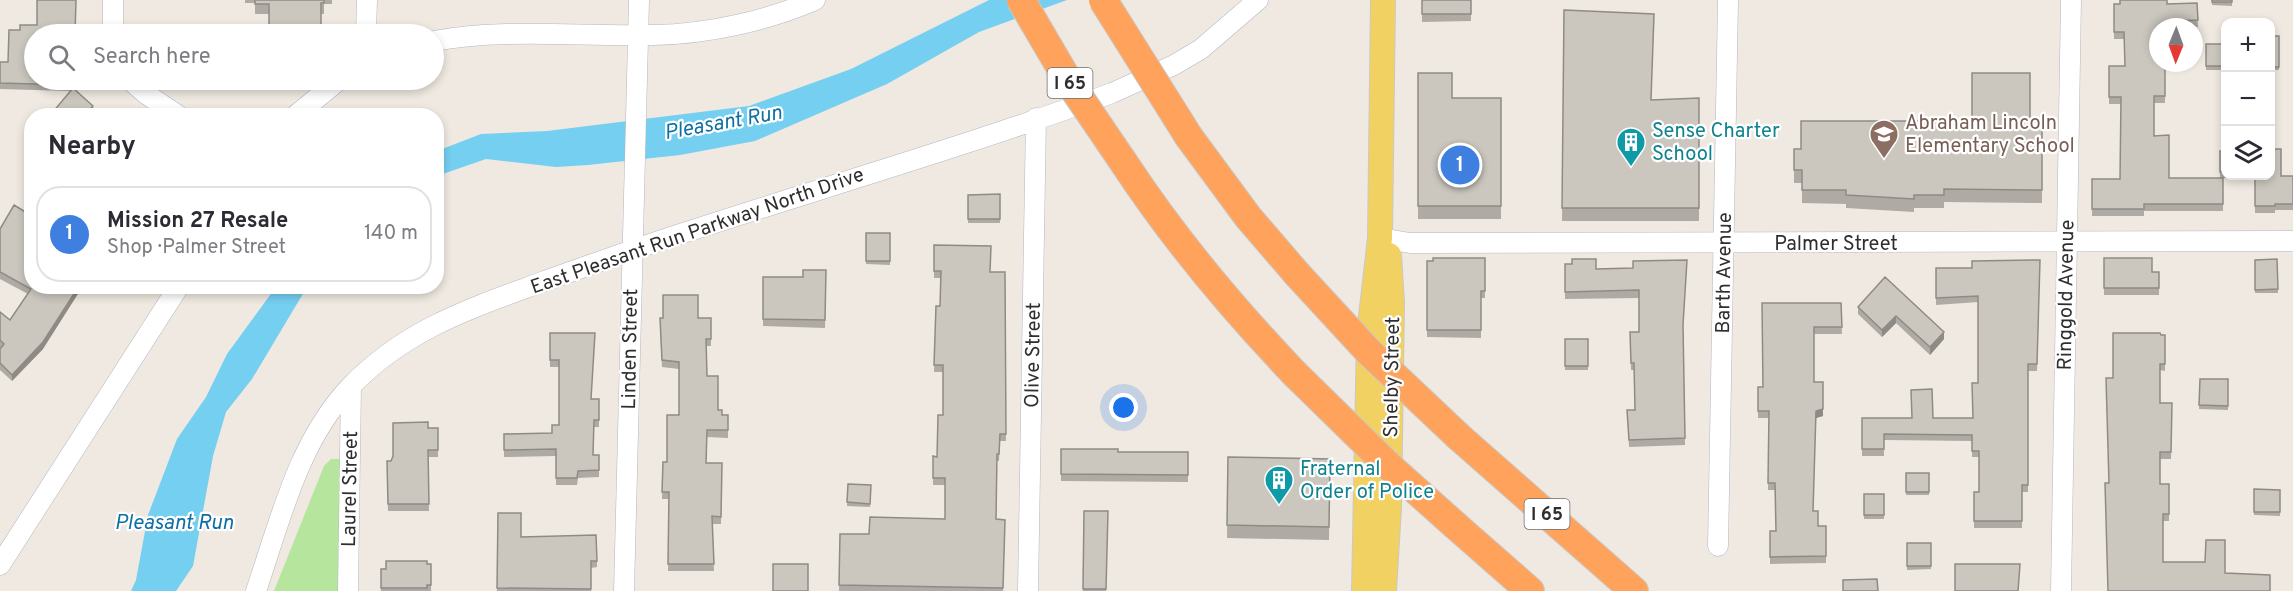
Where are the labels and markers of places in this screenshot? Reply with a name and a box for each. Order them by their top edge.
place label: Abraham Lincoln Elementary School [1905,111,2075,160]
school or university icon: Abraham Lincoln Elementary School [1868,118,1900,160]
place label: Sense Charter School [1652,119,1780,168]
building icon: Sense Charter School [1615,126,1647,168]
pin: 1 [1440,142,1480,188]
place label: Fraternal Order of Police [1300,457,1434,506]
building icon: Fraternal Order of Police [1263,464,1295,506]

